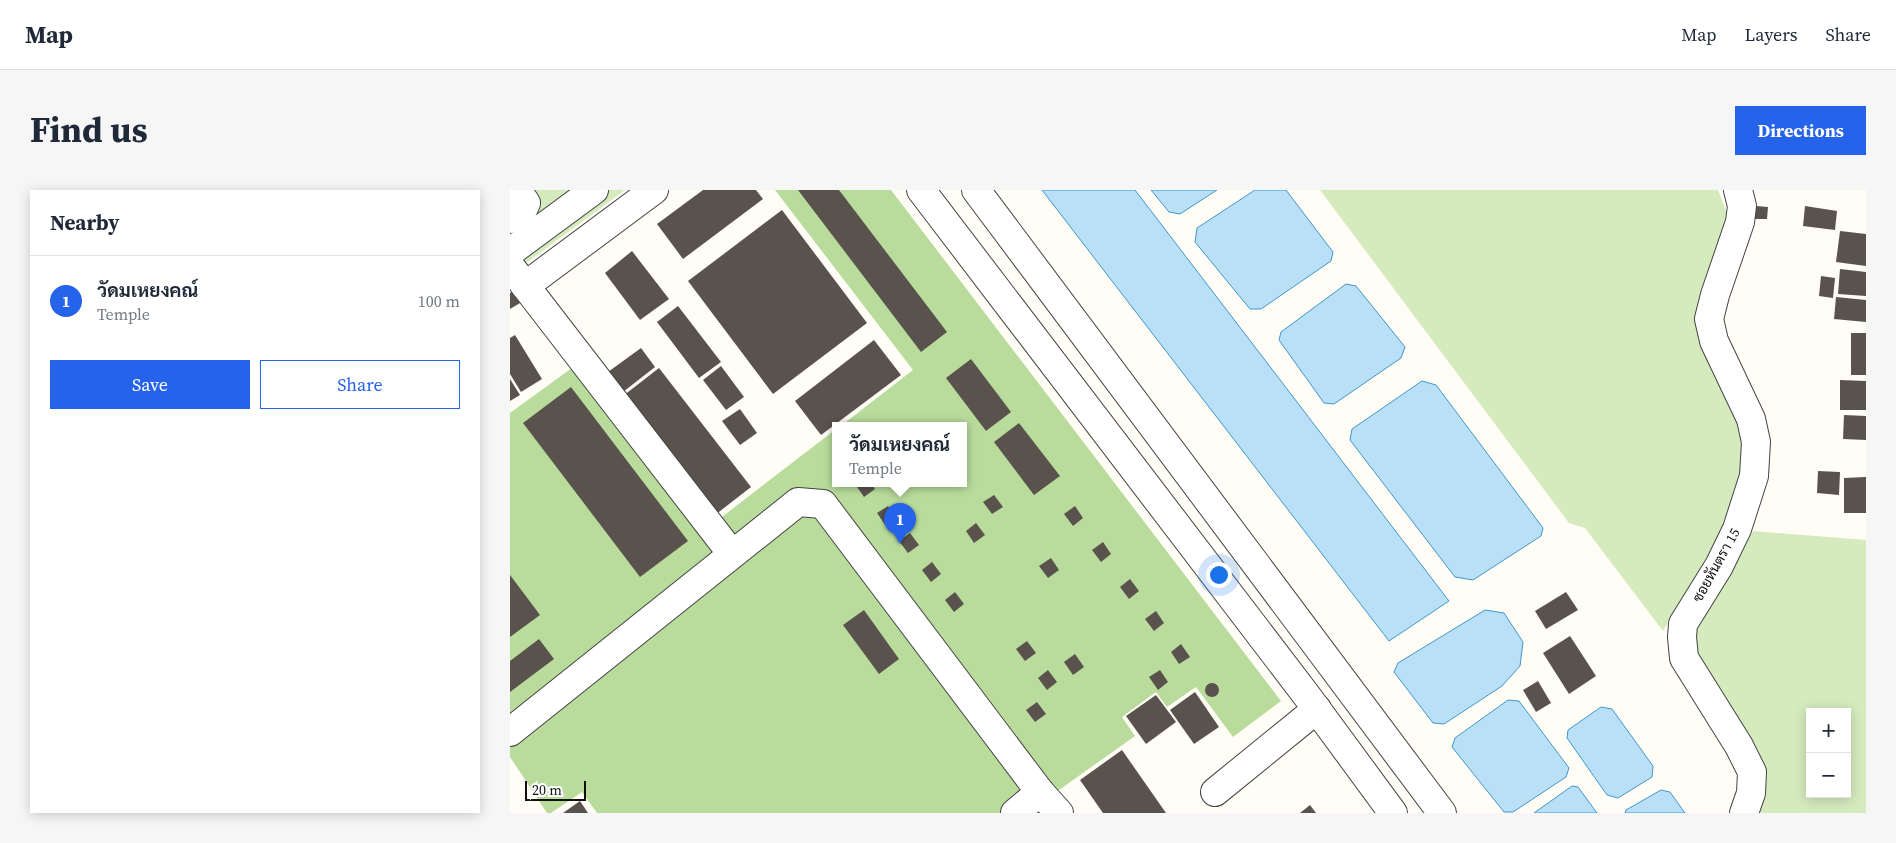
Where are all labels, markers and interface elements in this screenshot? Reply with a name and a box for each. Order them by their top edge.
text: Map [25,18,73,51]
text: Map [1681,22,1716,47]
text: Layers [1744,22,1797,47]
text: Share [1825,22,1871,47]
text: Find us [30,106,148,154]
button: Directions [1735,106,1866,155]
text: Nearby [50,208,120,237]
text: วัดมเหยงคณ์ [97,277,198,303]
text: 1 [62,290,70,312]
text: 100 m [418,290,460,312]
text: Temple [97,303,150,325]
button: Save [50,360,250,409]
button: Share [260,360,460,409]
popup [832,422,967,487]
text: วัดมเหยงคณ์ [849,431,950,457]
text: Temple [849,457,902,479]
pin: 1 [884,503,916,544]
street label: ซอยหันตรา 15 [1687,524,1745,606]
your location [1206,562,1232,588]
map controls [1806,708,1851,798]
button: + [1806,708,1851,753]
button: − [1806,753,1851,798]
scale bar [525,778,586,801]
text: 20 m [532,780,562,800]

